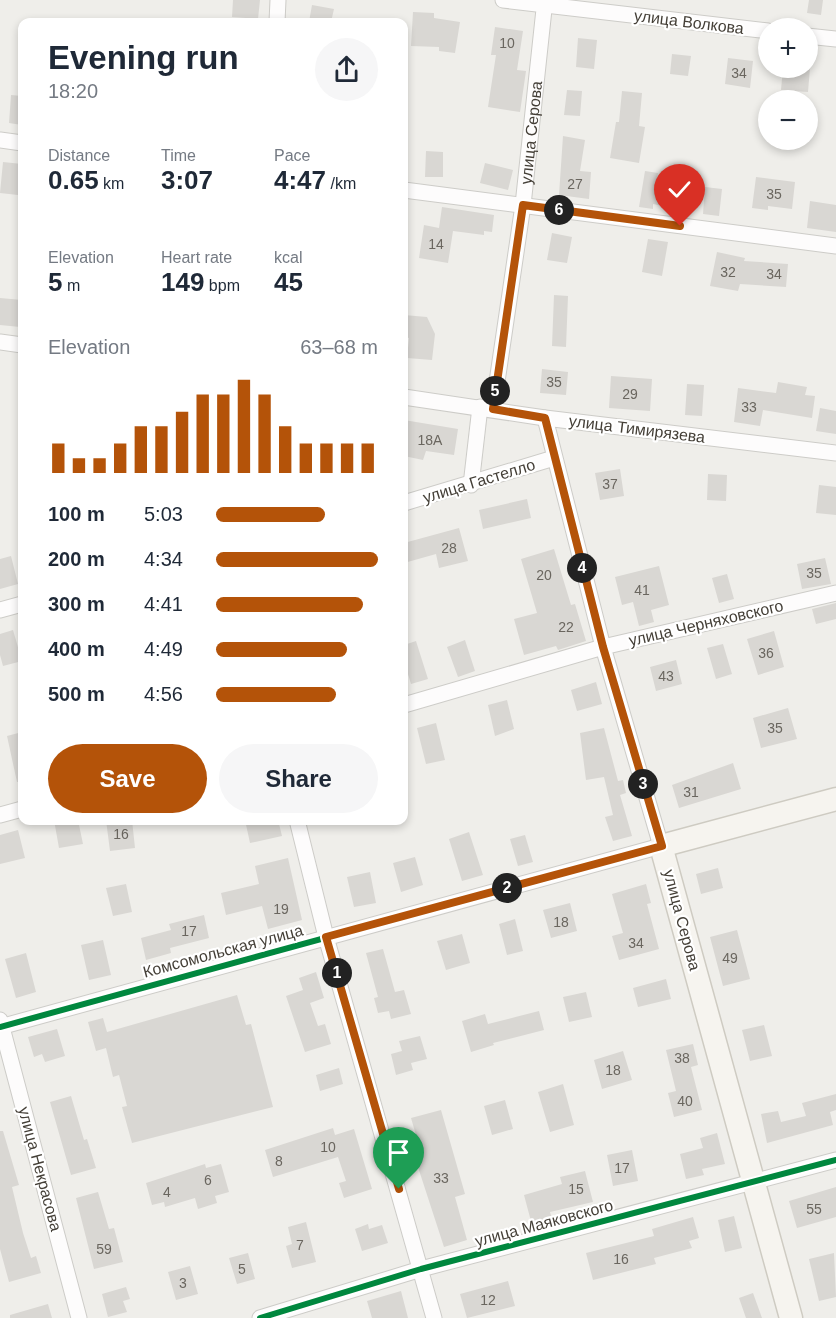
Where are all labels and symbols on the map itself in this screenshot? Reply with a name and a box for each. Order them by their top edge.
street label: улица Волкова [633,7,745,37]
house number: 10 [499,35,515,51]
house number: 34 [731,65,747,81]
street label: улица Серова [517,80,545,185]
pin [654,164,705,226]
house number: 27 [567,176,583,192]
house number: 35 [766,186,782,202]
pin: 6 [544,195,574,225]
house number: 14 [428,236,444,252]
house number: 32 [720,264,736,280]
house number: 34 [766,266,782,282]
house number: 35 [546,374,562,390]
pin: 5 [480,376,510,406]
house number: 29 [622,386,638,402]
house number: 33 [741,399,757,415]
street label: улица Тимирязева [568,412,706,446]
house number: 18А [418,432,443,448]
street label: улица Гастелло [421,456,537,506]
house number: 37 [602,476,618,492]
house number: 28 [441,540,457,556]
pin: 4 [567,553,597,583]
house number: 35 [806,565,822,581]
house number: 20 [536,567,552,583]
house number: 41 [634,582,650,598]
street label: улица Черняховского [627,597,785,649]
house number: 22 [558,619,574,635]
house number: 36 [758,645,774,661]
house number: 43 [658,668,674,684]
house number: 35 [767,720,783,736]
pin: 3 [628,769,658,799]
house number: 31 [683,784,699,800]
house number: 16 [113,826,129,842]
street label: улица Серова [660,868,704,972]
pin: 2 [492,873,522,903]
house number: 19 [273,901,289,917]
house number: 18 [553,914,569,930]
street label: Комсомольская улица [141,921,305,981]
house number: 17 [181,923,197,939]
house number: 34 [628,935,644,951]
house number: 49 [722,950,738,966]
pin: 1 [322,958,352,988]
house number: 38 [674,1050,690,1066]
house number: 18 [605,1062,621,1078]
house number: 40 [677,1093,693,1109]
street label: улица Некрасова [15,1105,65,1233]
pin [373,1127,424,1189]
house number: 10 [320,1139,336,1155]
house number: 8 [275,1153,283,1169]
house number: 17 [614,1160,630,1176]
house number: 33 [433,1170,449,1186]
house number: 6 [204,1172,212,1188]
house number: 15 [568,1181,584,1197]
house number: 4 [163,1184,171,1200]
street label: улица Маяковского [473,1196,615,1250]
house number: 55 [806,1201,822,1217]
house number: 7 [296,1237,304,1253]
house number: 59 [96,1241,112,1257]
house number: 16 [613,1251,629,1267]
house number: 5 [238,1261,246,1277]
house number: 3 [179,1275,187,1291]
house number: 12 [480,1292,496,1308]

